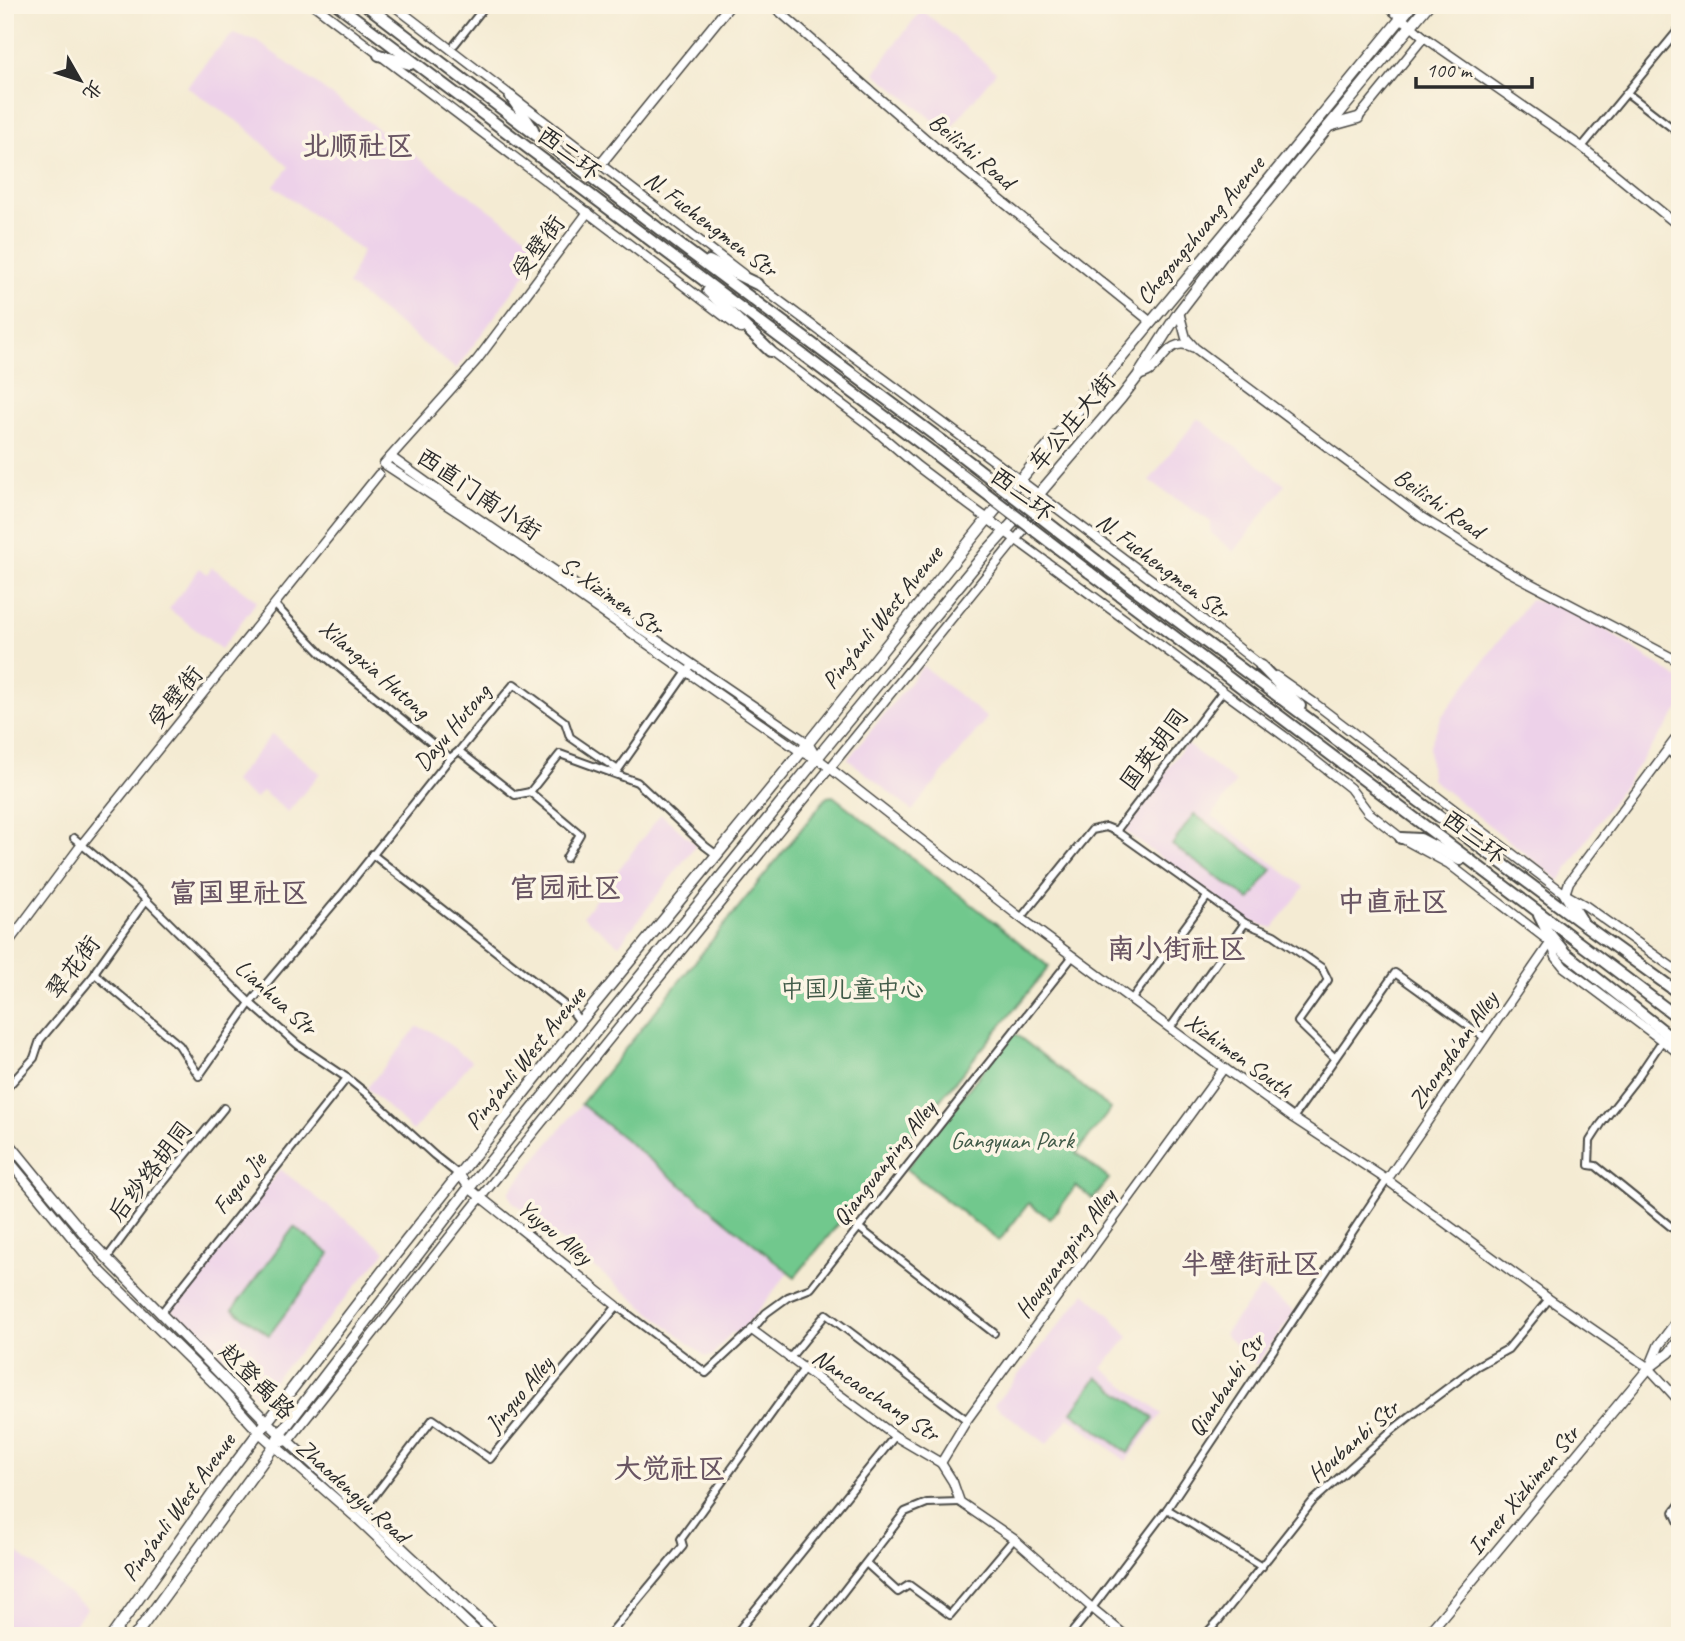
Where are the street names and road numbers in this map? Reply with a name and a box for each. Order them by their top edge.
street label: Beilishi Road [923,106,1024,198]
street label: 西二环 [531,119,607,187]
street label: Chegongzhuang Avenue [1129,148,1272,310]
street label: N. Fuchengmen Str [639,164,785,285]
street label: 受壁街 [505,209,571,285]
street label: 车公庄大街 [1022,366,1122,478]
street label: 西直门南小街 [411,441,547,547]
street label: 西二环 [984,460,1060,528]
street label: Beilishi Road [1388,461,1493,547]
street label: N. Fuchengmen Str [1091,506,1237,627]
street label: Ping'anli West Avenue [815,537,950,695]
street label: S. Xizimen Str [554,549,671,644]
street label: Xilangxia Hutong [313,613,438,726]
street label: 受壁街 [141,660,209,734]
street label: Dayu Hutong [407,676,498,777]
street label: 国英胡同 [1113,702,1195,796]
street label: 西二环 [1436,803,1512,871]
street label: 翠花街 [39,929,107,1005]
street label: Lianhua Str [229,952,325,1043]
street label: Ping'anli West Avenue [458,978,593,1136]
street label: Zhongda'an Alley [1402,984,1505,1115]
street label: Xizhimen South [1179,1006,1300,1105]
street label: Qianguanping Alley [826,1093,943,1232]
street label: 后纱络胡同 [101,1114,199,1228]
street label: Fuguo Jie [205,1144,274,1220]
street label: Houguangping Alley [1008,1181,1123,1324]
street label: Yuyou Alley [512,1193,600,1272]
street label: Qianbanbi Str [1181,1326,1273,1442]
street label: 赵登禹路 [212,1336,302,1426]
street label: Nancaochang Str [807,1342,947,1450]
street label: Jinguo Alley [478,1348,561,1439]
street label: Houbanbi Str [1301,1392,1407,1489]
street label: Inner Xizhimen Str [1460,1418,1587,1561]
street label: Ping'anli West Avenue [114,1425,243,1587]
street label: Zhaodengyu Road [290,1432,419,1552]

